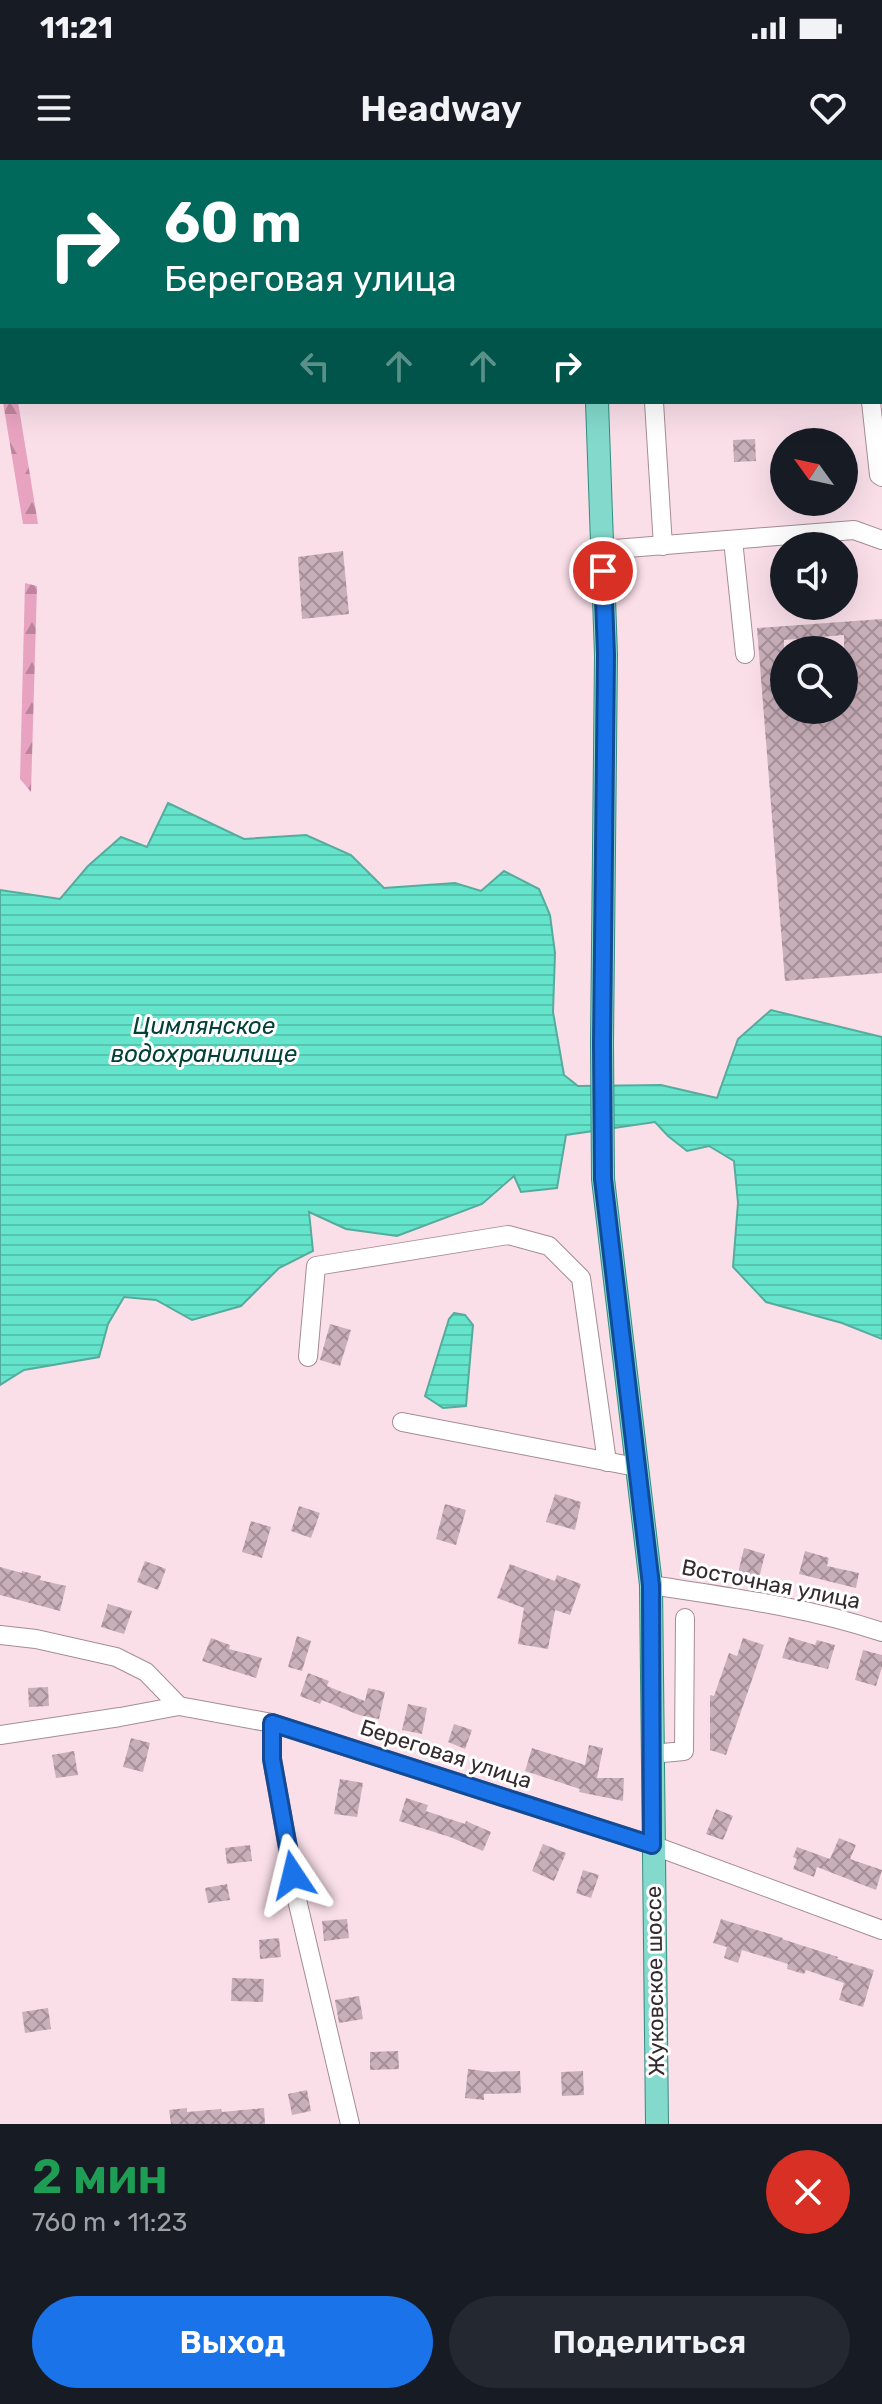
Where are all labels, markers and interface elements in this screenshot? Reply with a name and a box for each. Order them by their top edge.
text: 11:21 [40,10,113,46]
icon: menu [32,86,76,130]
icon: heart [806,86,850,130]
text: Headway [360,87,522,130]
text: 60 m [164,190,302,256]
icon: right [32,192,136,296]
text: Береговая улица [164,257,457,300]
icon: left [293,344,337,388]
icon: ahead [377,344,421,388]
icon: ahead [461,344,505,388]
icon: right [545,344,589,388]
north arrow [770,428,858,516]
map controls [770,428,858,724]
button: sound [770,532,858,620]
pin [569,537,637,605]
icon: arrive [581,549,625,593]
button: search [770,636,858,724]
water label: Цимлянское водохранилище [111,1012,297,1068]
street label: Восточная улица [679,1553,863,1615]
street label: Береговая улица [357,1714,535,1794]
position arrow [251,1833,335,1917]
street label: Жуковское шоссе [640,1886,670,2076]
text: 2 мин [32,2148,168,2205]
button: close [766,2150,850,2234]
text: 760 m · 11:23 [32,2207,187,2238]
button: Выход [32,2296,433,2388]
button: Поделиться [449,2296,850,2388]

